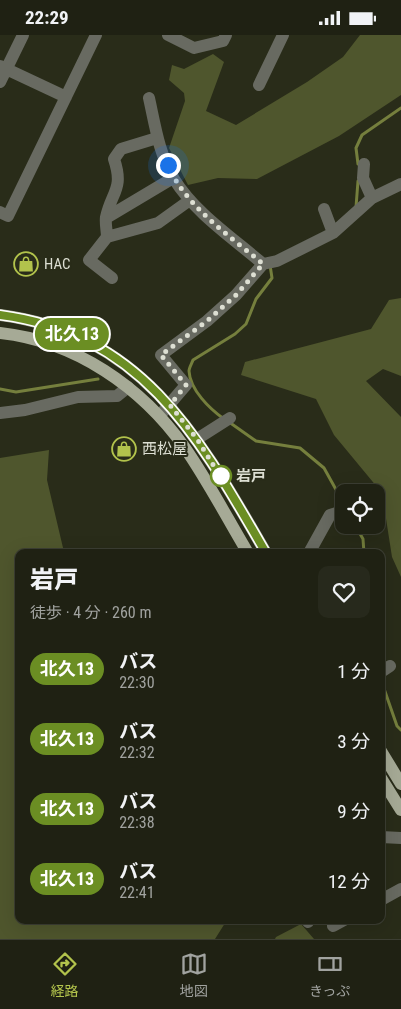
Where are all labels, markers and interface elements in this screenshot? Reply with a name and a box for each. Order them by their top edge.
text: 22:29 [25,6,69,29]
your location [156,153,181,178]
shop icon: HAC [13,251,39,277]
place label: HAC [44,255,71,273]
line badge: 北久13 [37,318,107,350]
text: 北久13 [45,323,99,344]
shop icon: 西松屋 [111,436,137,462]
place label: 西松屋 [142,440,187,458]
marker: 岩戸 [210,465,232,487]
place label: 岩戸 [236,467,266,485]
map controls [335,484,385,534]
button: locate [335,484,385,534]
text: 岩戸 [30,566,78,594]
button: heart [318,566,370,618]
text: 徒歩 · 4 分 · 260 m [30,603,151,622]
text: バス [119,650,157,673]
text: 北久13 [40,658,94,679]
text: 1 分 [337,660,370,683]
text: 22:30 [119,673,155,692]
text: バス [119,720,157,743]
text: 北久13 [40,728,94,749]
text: 3 分 [337,730,370,753]
text: 22:32 [119,743,155,762]
text: バス [119,790,157,813]
text: 北久13 [40,798,94,819]
text: 9 分 [337,800,370,823]
text: 22:38 [119,813,155,832]
text: バス [119,860,157,883]
text: 北久13 [40,868,94,889]
text: 12 分 [328,870,370,893]
text: 22:41 [119,883,155,902]
tab: 経路 [51,950,79,1000]
tab: 地図 [180,950,208,1000]
tab: きっぷ [309,950,350,1000]

